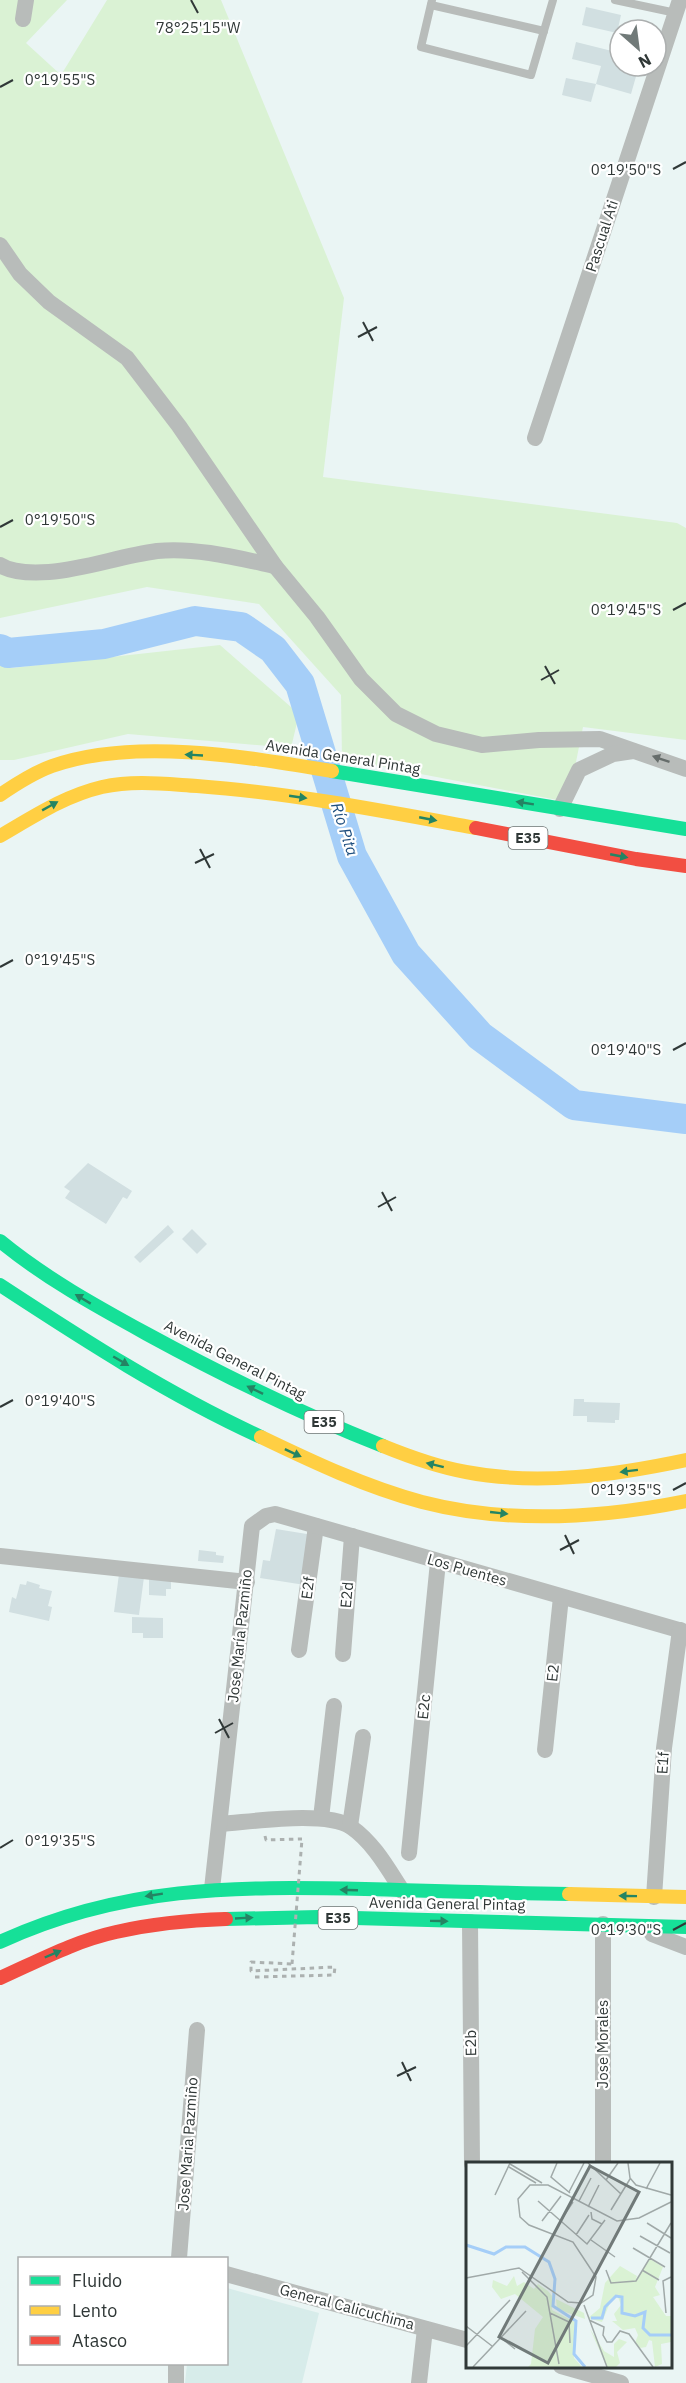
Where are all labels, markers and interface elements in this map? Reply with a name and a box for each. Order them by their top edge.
text: 78°25'15"W [156,18,241,37]
north arrow [608,18,668,78]
text: N [635,50,655,73]
text: 0°19'55"S [25,70,95,89]
text: 0°19'50"S [591,160,661,179]
street label: Pascual Ati [581,197,622,274]
text: 0°19'50"S [25,510,95,529]
text: 0°19'45"S [591,600,661,619]
street label: Avenida General Pintag [264,735,422,778]
one-way arrow [185,750,204,759]
one-way arrow [652,754,670,764]
one-way arrow [289,793,308,802]
one-way arrow [515,798,534,807]
water label: Río Pita [327,800,363,858]
one-way arrow [42,801,59,811]
one-way arrow [418,815,437,824]
road number: E35 [508,827,548,849]
one-way arrow [610,851,629,860]
text: 0°19'45"S [25,950,95,969]
text: 0°19'40"S [591,1040,661,1059]
one-way arrow [75,1293,91,1304]
street label: Avenida General Pintag [161,1316,309,1404]
one-way arrow [112,1356,129,1366]
one-way arrow [247,1386,264,1395]
text: 0°19'40"S [25,1391,95,1410]
road number: E35 [304,1411,344,1433]
one-way arrow [284,1448,301,1457]
one-way arrow [426,1460,444,1470]
one-way arrow [619,1467,638,1476]
text: 0°19'35"S [591,1480,661,1499]
one-way arrow [489,1508,508,1518]
street label: Los Puentes [425,1549,509,1590]
street label: Jose María Pazmiño [223,1568,256,1703]
street label: E2f [297,1575,319,1600]
street label: E2d [336,1581,357,1609]
street label: E2 [542,1663,563,1683]
street label: E2c [413,1693,434,1721]
street label: E1f [652,1751,673,1775]
text: 0°19'35"S [25,1831,95,1850]
one-way arrow [339,1885,358,1894]
one-way arrow [144,1890,163,1899]
one-way arrow [618,1891,637,1901]
street label: Avenida General Pintag [369,1893,525,1914]
road number: E35 [318,1907,358,1929]
one-way arrow [234,1914,253,1923]
one-way arrow [429,1916,448,1926]
text: 0°19'30"S [591,1920,661,1939]
one-way arrow [45,1949,62,1958]
street label: Jose Morales [593,2000,612,2088]
street label: E2b [461,2030,480,2056]
street label: Jose Maria Pazmiño [173,2077,202,2211]
inset map [466,2162,671,2368]
legend [18,2257,228,2365]
text: Fluido [72,2269,122,2292]
street label: General Calicuchima [278,2279,417,2334]
text: Lento [72,2299,117,2322]
text: Atasco [72,2329,127,2352]

